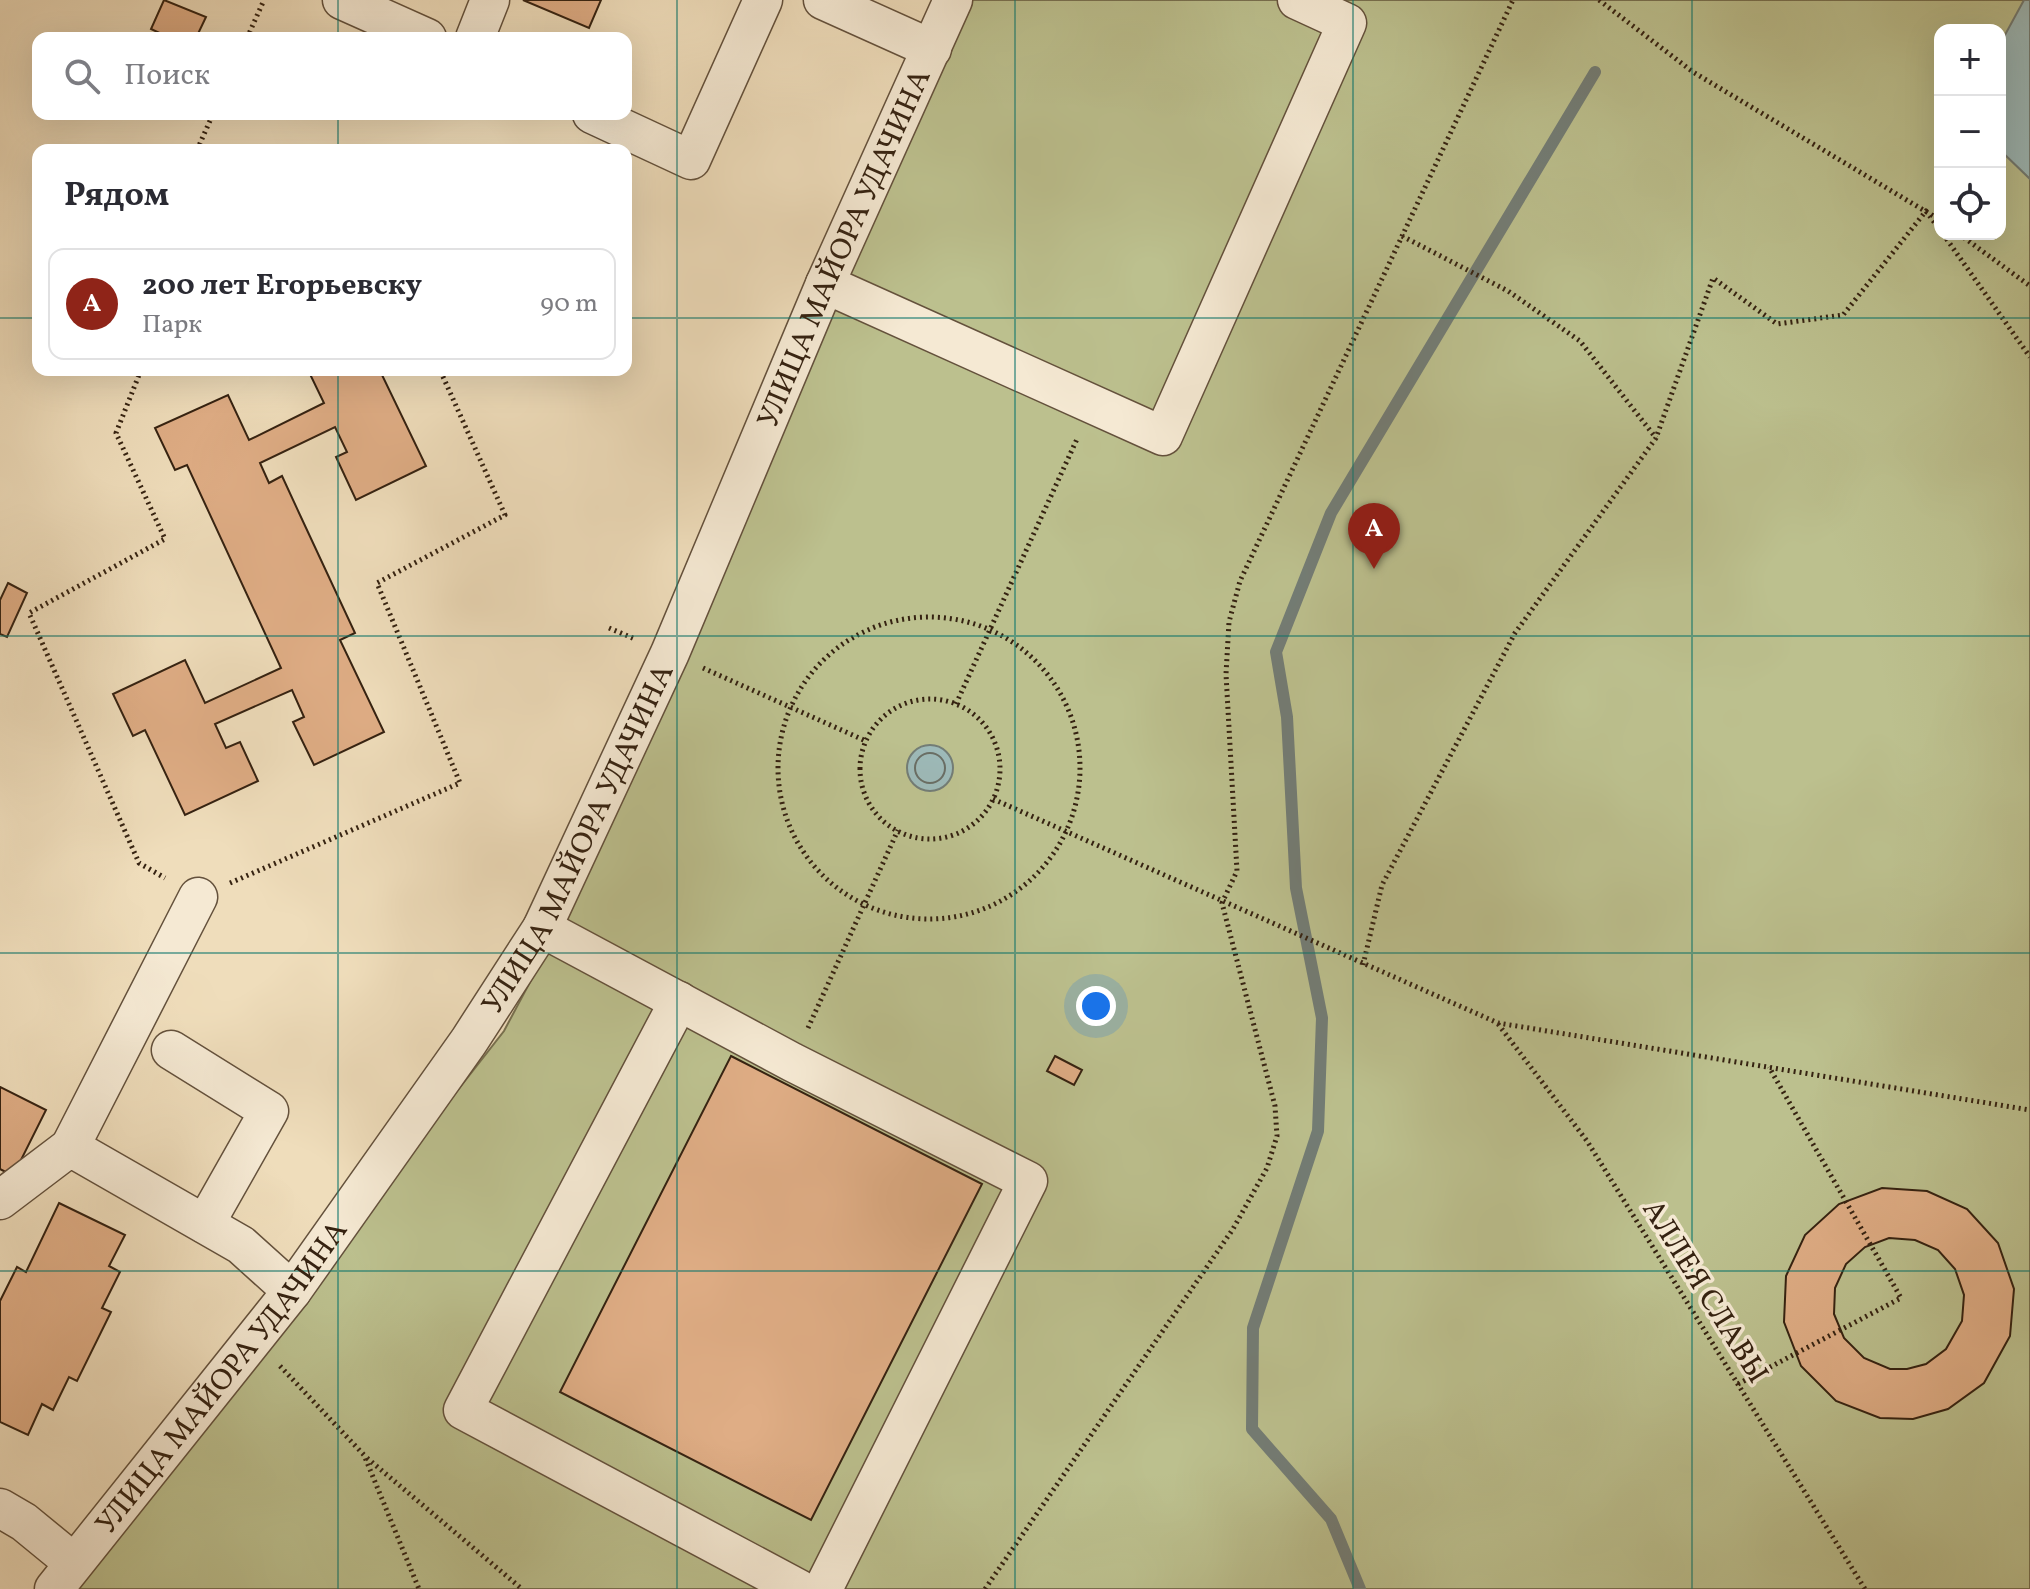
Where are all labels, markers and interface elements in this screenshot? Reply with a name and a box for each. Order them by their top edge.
map controls [1934,24,2006,240]
button: + [1934,24,2006,96]
search box [32,32,632,120]
icon: search [60,54,104,98]
text: Поиск [124,55,210,97]
street label: УЛИЦА МАЙОРА УДАЧИНА [748,63,942,435]
button: − [1934,96,2006,168]
button: locate [1934,168,2006,240]
text: Рядом [64,173,169,220]
text: 200 лет Егорьевску [142,265,422,307]
text: A [83,286,101,322]
text: 90 m [540,286,598,322]
text: Парк [142,307,202,343]
pin: A [1348,503,1400,569]
street label: УЛИЦА МАЙОРА УДАЧИНА [473,657,685,1023]
your location [1076,986,1116,1026]
street label: АЛЛЕЯ СЛАВЫ [1631,1192,1778,1392]
street label: УЛИЦА МАЙОРА УДАЧИНА [87,1213,359,1544]

